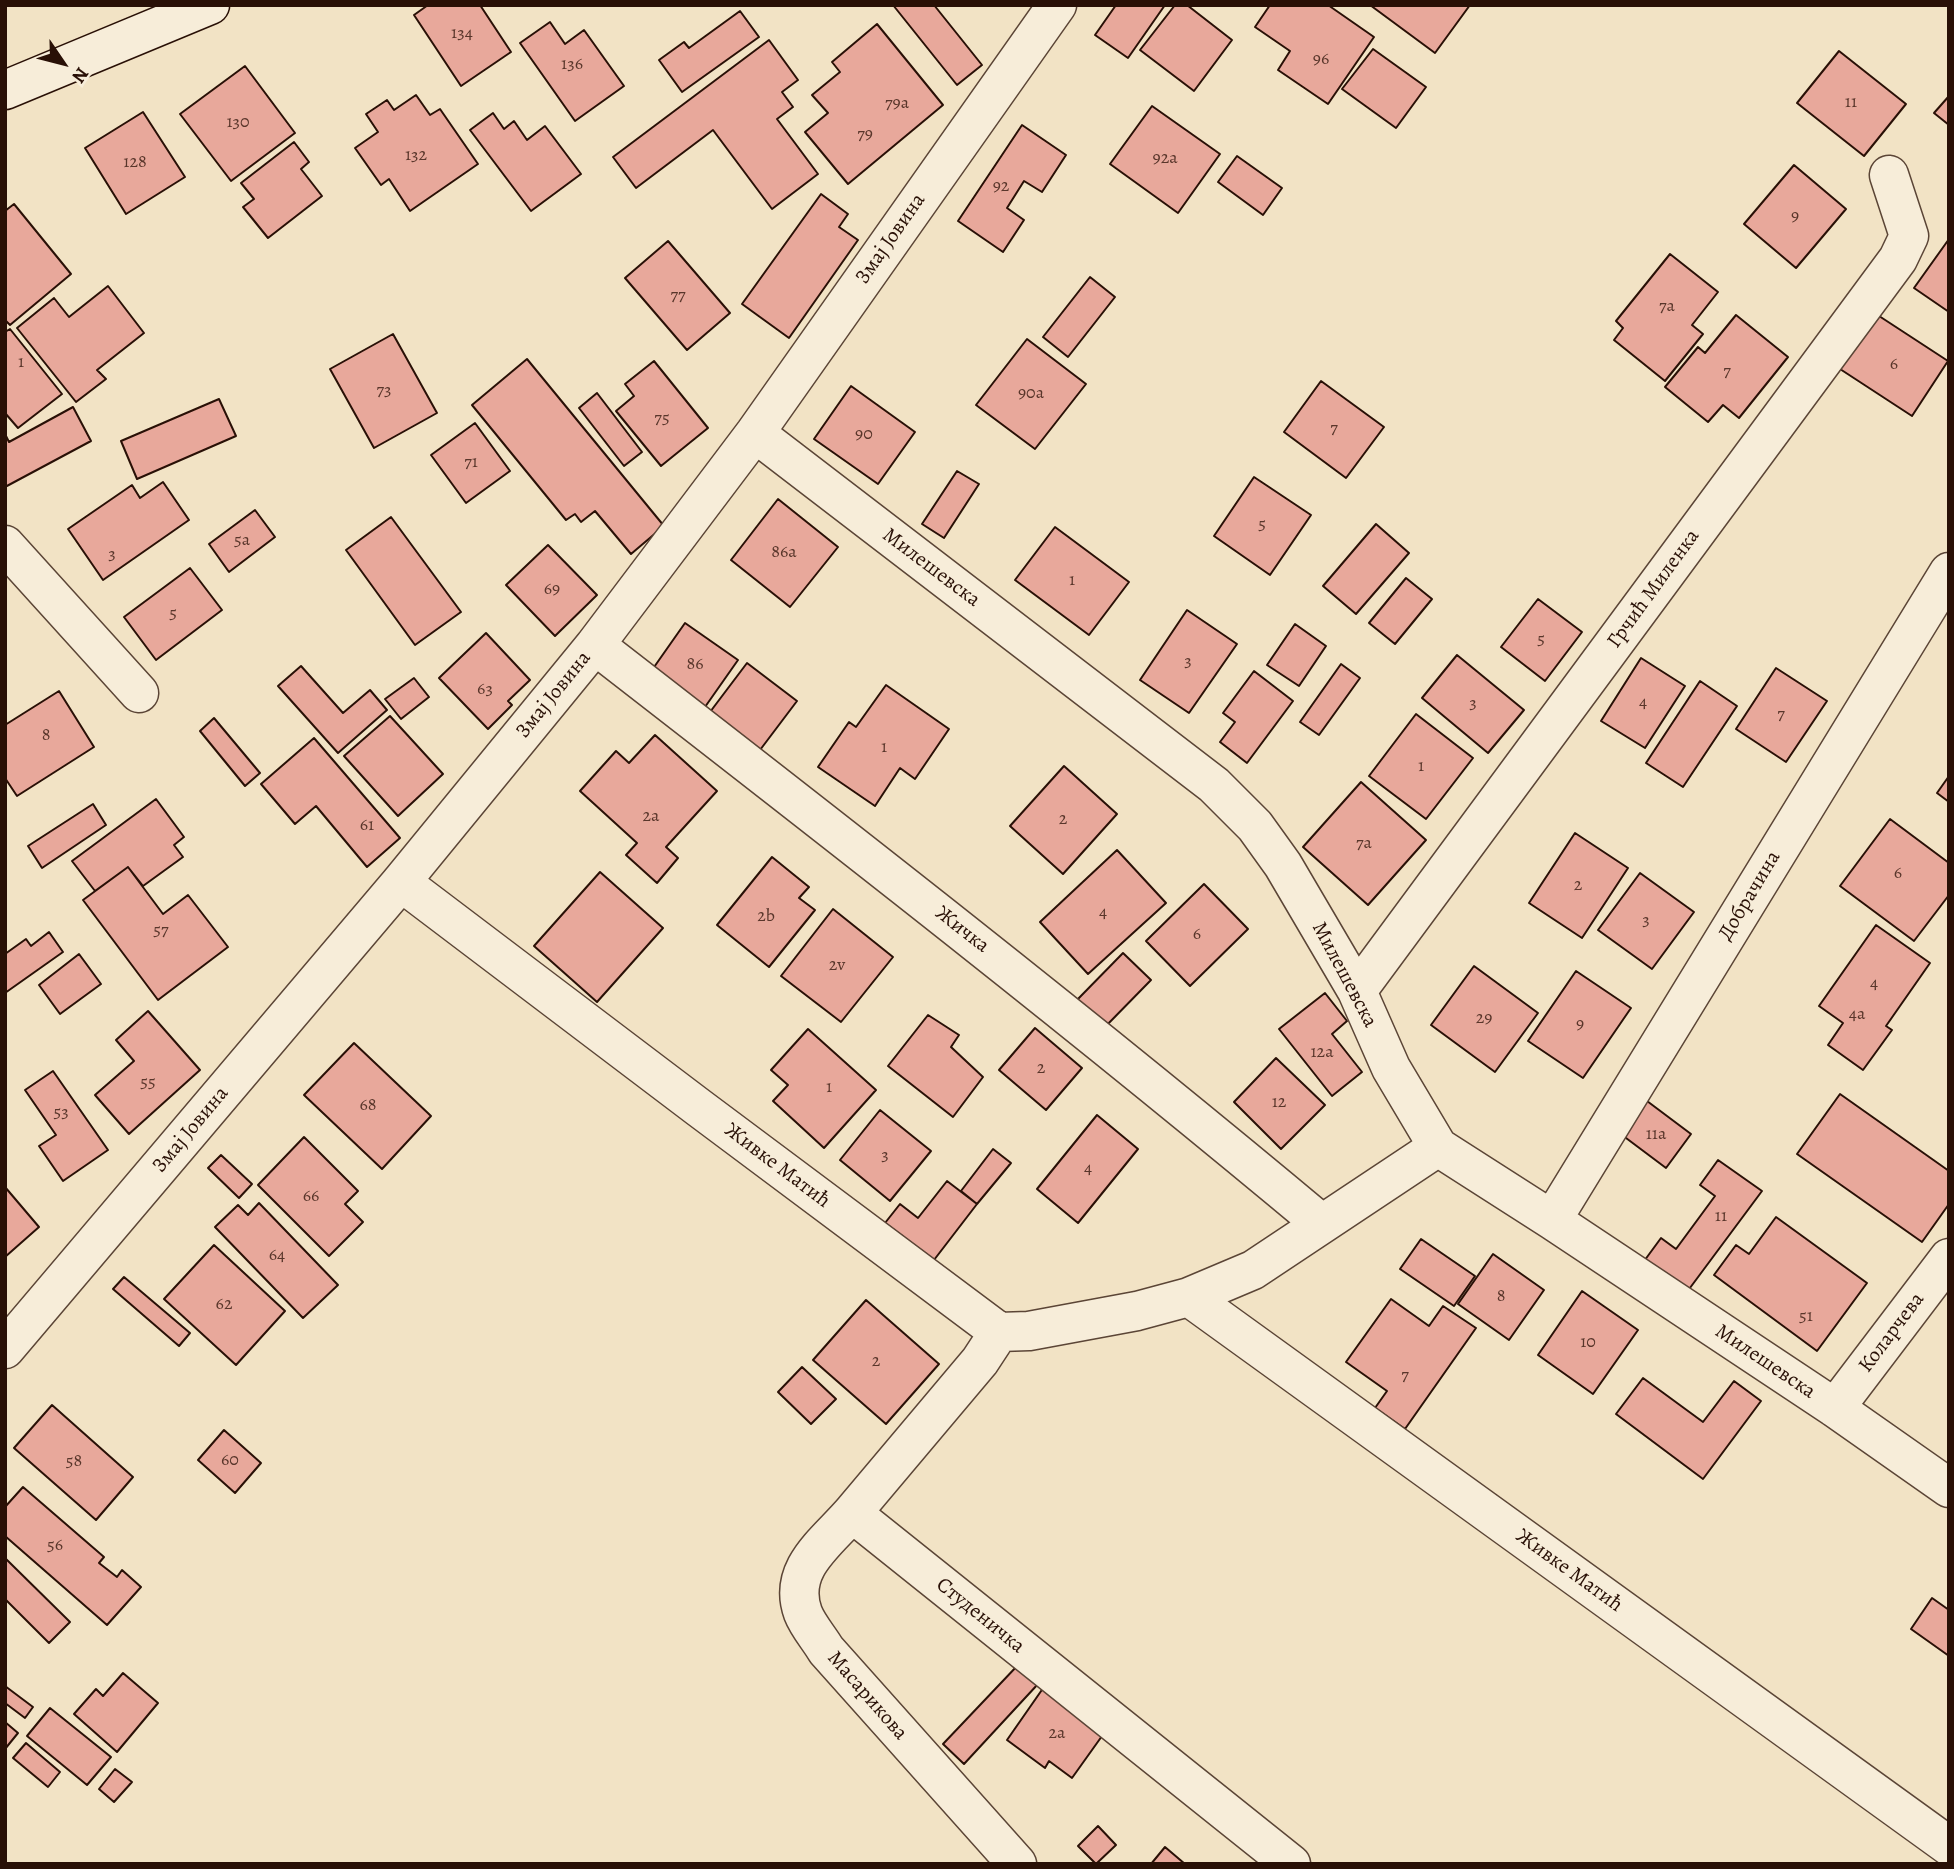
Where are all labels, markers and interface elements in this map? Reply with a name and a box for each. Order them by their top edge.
house number: 134 [451,23,473,45]
north arrow [28,28,98,98]
house number: 96 [1313,49,1329,71]
house number: 136 [561,54,583,76]
text: N [66,62,95,88]
house number: 11 [1845,92,1857,114]
house number: 79a [885,93,909,115]
house number: 130 [226,112,250,134]
house number: 79 [857,124,873,146]
house number: 132 [405,145,427,167]
house number: 92a [1152,148,1178,170]
house number: 128 [123,152,147,174]
house number: 92 [993,176,1009,198]
street label: Змај Јовина [851,189,931,289]
house number: 9 [1791,206,1799,228]
house number: 77 [670,285,686,307]
house number: 7a [1659,296,1675,318]
house number: 1 [18,352,24,374]
house number: 6 [1890,354,1898,376]
house number: 7 [1723,361,1731,383]
house number: 73 [376,380,392,402]
house number: 90a [1018,383,1044,405]
house number: 75 [654,408,670,430]
house number: 7 [1330,418,1338,440]
house number: 90 [855,424,873,446]
house number: 71 [464,452,478,474]
house number: 5 [1258,514,1266,536]
street label: Милешевска [877,523,985,613]
street label: Грчић Миленка [1602,525,1706,653]
house number: 5a [234,530,250,552]
house number: 86a [771,542,797,564]
house number: 3 [108,544,116,566]
house number: 1 [1069,570,1075,592]
house number: 69 [544,579,560,601]
house number: 5 [169,603,177,625]
house number: 5 [1537,629,1545,651]
street label: Змај Јовина [511,646,597,744]
house number: 3 [1184,651,1192,673]
house number: 86 [686,654,704,676]
house number: 63 [477,679,493,701]
house number: 4 [1639,692,1647,714]
house number: 3 [1469,693,1477,715]
house number: 7 [1777,704,1785,726]
house number: 8 [42,725,50,747]
house number: 1 [881,737,887,759]
house number: 1 [1418,756,1424,778]
house number: 2a [643,806,659,828]
house number: 2 [1059,809,1067,831]
house number: 61 [360,815,374,837]
house number: 7a [1356,833,1372,855]
street label: Добрачина [1713,847,1787,945]
house number: 6 [1894,863,1902,885]
house number: 2 [1574,875,1582,897]
street label: Жичка [930,901,994,959]
house number: 4 [1099,902,1107,924]
house number: 2b [757,906,775,928]
house number: 3 [1642,910,1650,932]
street label: Милешевска [1306,918,1382,1032]
house number: 57 [153,920,169,942]
house number: 6 [1193,924,1201,946]
house number: 2v [829,955,845,977]
house number: 4 [1870,973,1878,995]
house number: 4a [1849,1004,1865,1026]
house number: 29 [1476,1008,1492,1030]
house number: 9 [1576,1014,1584,1036]
house number: 12a [1310,1042,1334,1064]
house number: 2 [1037,1058,1045,1080]
house number: 55 [140,1072,156,1094]
house number: 1 [826,1077,832,1099]
street label: Змај Јовина [148,1082,234,1178]
house number: 12 [1272,1092,1286,1114]
house number: 68 [359,1095,377,1117]
house number: 53 [53,1102,69,1124]
street label: Живке Матић [719,1118,835,1214]
house number: 11a [1646,1124,1666,1146]
house number: 3 [881,1145,889,1167]
house number: 4 [1084,1158,1092,1180]
house number: 66 [303,1186,319,1208]
house number: 11 [1715,1206,1727,1228]
house number: 64 [269,1245,285,1267]
house number: 8 [1497,1286,1505,1308]
street label: Коларчева [1854,1288,1930,1378]
house number: 62 [216,1294,232,1316]
house number: 51 [1799,1306,1813,1328]
street label: Милешевска [1710,1319,1820,1405]
house number: 10 [1580,1332,1596,1354]
house number: 2 [872,1351,880,1373]
house number: 7 [1401,1365,1409,1387]
house number: 60 [221,1450,239,1472]
house number: 58 [66,1451,82,1473]
street label: Живке Матић [1511,1524,1627,1618]
house number: 56 [47,1535,63,1557]
street label: Студеничка [931,1573,1029,1659]
street label: Масарикова [821,1646,913,1746]
house number: 2a [1049,1723,1065,1745]

